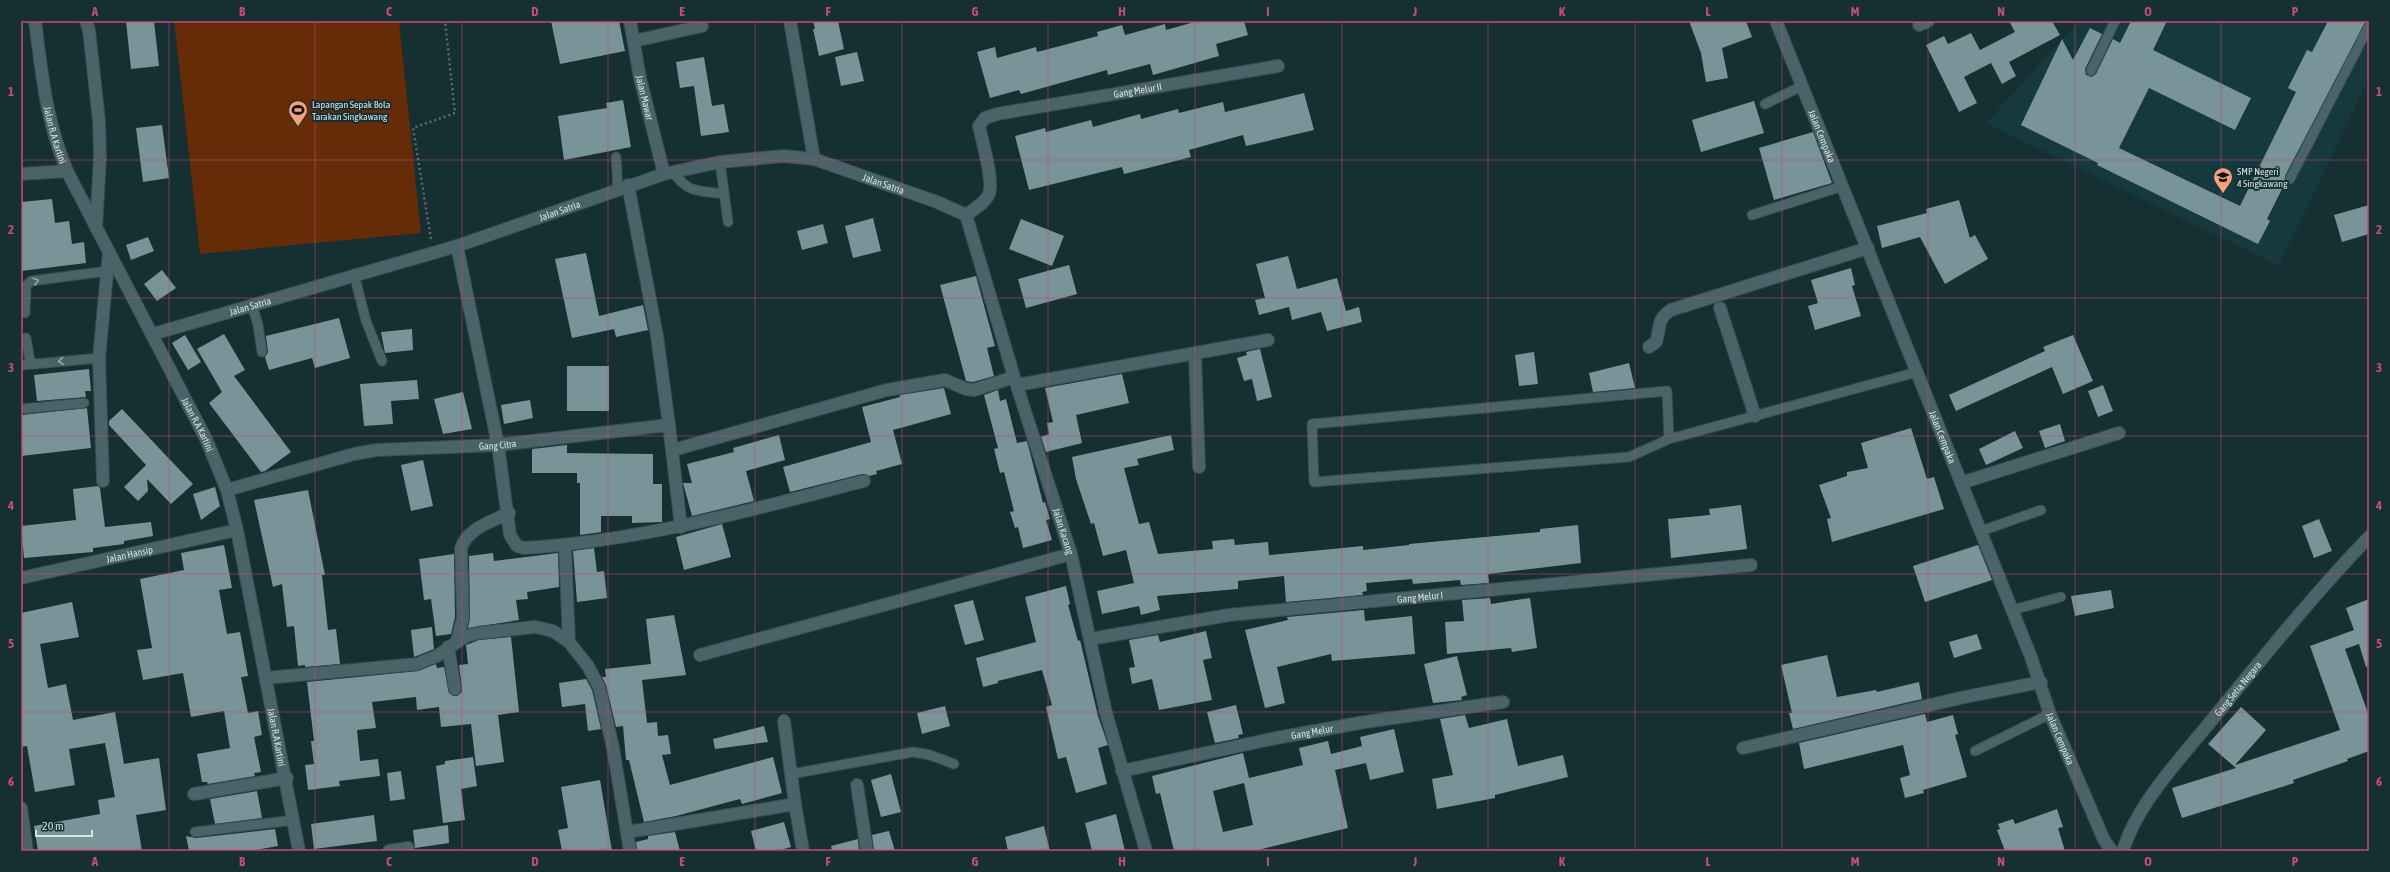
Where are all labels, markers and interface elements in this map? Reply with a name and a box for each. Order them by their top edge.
text: A [91,4,99,19]
text: B [239,4,246,19]
text: C [386,4,392,19]
text: D [531,4,539,19]
text: E [679,4,685,19]
text: F [825,4,831,19]
text: G [972,4,979,19]
text: H [1118,4,1126,19]
text: I [1266,4,1270,19]
text: J [1412,4,1417,19]
text: K [1559,4,1566,19]
text: L [1705,4,1711,19]
text: M [1851,4,1860,19]
text: N [1997,4,2005,19]
text: O [2144,4,2152,19]
text: P [2292,4,2299,19]
street label: Jalan Mawar [634,74,656,122]
street label: Gang Melur II [1113,80,1163,100]
text: 1 [8,84,14,99]
text: 1 [2376,84,2382,99]
sports icon: Lapangan Sepak Bola Tarakan Singkawang [287,99,309,127]
place label: Lapangan Sepak Bola Tarakan Singkawang [312,99,391,122]
street label: Jalan R.A Kartini [42,105,69,165]
street label: Jalan Cempaka [1807,108,1838,165]
school or university icon: SMP Negeri 4 Singkawang [2212,166,2234,194]
place label: SMP Negeri 4 Singkawang [2237,166,2288,189]
street label: Jalan Satria [861,171,906,196]
street label: Jalan Satria [537,198,582,223]
text: 2 [8,222,14,237]
text: 2 [2376,222,2382,237]
one-way arrow [32,277,39,286]
street label: Jalan Satria [228,295,273,317]
one-way arrow [58,357,64,366]
text: 3 [8,360,14,375]
text: 3 [2376,360,2382,375]
street label: Jalan R.A Kartini [180,395,216,453]
street label: Jalan Cempaka [1927,409,1958,465]
street label: Gang Citra [479,437,517,451]
text: 4 [7,498,14,513]
text: 4 [2375,498,2382,513]
street label: Jalan Kacang [1051,507,1077,557]
street label: Jalan Hansip [105,543,154,564]
street label: Gang Melur I [1397,589,1444,604]
text: 5 [8,636,14,651]
text: 5 [2376,636,2382,651]
street label: Gang Setia Negara [2212,659,2263,718]
street label: Jalan R.A Kartini [266,707,288,767]
street label: Jalan Cempaka [2044,711,2077,767]
street label: Gang Melur [1290,722,1335,741]
text: 6 [8,774,14,789]
text: 6 [2376,774,2382,789]
scale bar [36,812,92,838]
text: 20 m [42,819,64,833]
text: A [91,854,99,869]
text: B [239,854,246,869]
text: C [386,854,392,869]
text: D [531,854,539,869]
text: E [679,854,685,869]
text: F [825,854,831,869]
text: G [972,854,979,869]
text: H [1118,854,1126,869]
text: I [1266,854,1270,869]
text: J [1412,854,1417,869]
text: K [1559,854,1566,869]
text: L [1705,854,1711,869]
text: M [1851,854,1860,869]
text: N [1997,854,2005,869]
text: O [2144,854,2152,869]
text: P [2292,854,2299,869]

